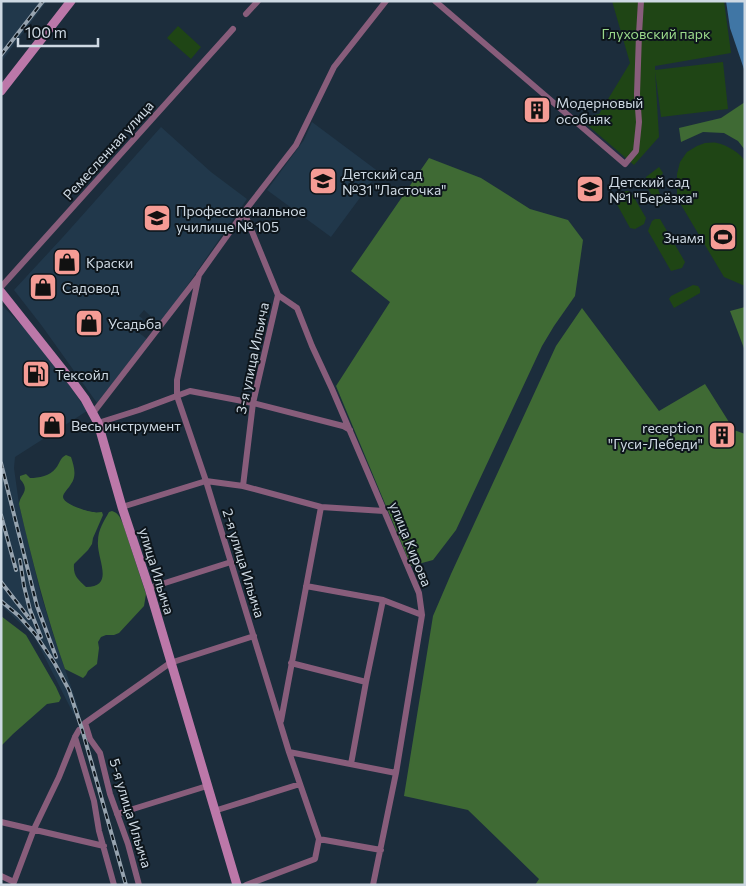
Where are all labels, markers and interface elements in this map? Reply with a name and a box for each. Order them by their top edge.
scale bar [18,15,98,47]
text: 100 m [25,23,67,41]
park label: Глуховский парк [602,25,711,42]
place label: Модерновый особняк [556,94,643,127]
building icon: Модерновый особняк [522,95,552,125]
street label: Ремесленная улица [59,97,157,203]
place label: Детский сад №31 "Ласточка" [342,165,446,198]
school or university icon: Детский сад №31 "Ласточка" [308,166,338,196]
place label: Детский сад №1 "Берёзка" [609,173,698,206]
school or university icon: Детский сад №1 "Берёзка" [575,174,605,204]
place label: Профессиональное училище № 105 [176,202,306,235]
school or university icon: Профессиональное училище № 105 [142,203,172,233]
sports icon: Знамя [708,222,738,252]
place label: Знамя [663,229,704,246]
shop icon: Краски [52,247,82,277]
place label: Краски [86,254,133,271]
shop icon: Садовод [28,272,58,302]
place label: Садовод [62,279,119,296]
street label: 3-я улица Ильича [232,301,272,415]
shop icon: Усадьба [74,308,104,338]
place label: Усадьба [108,315,161,332]
fuel station icon: Тексойл [21,359,51,389]
place label: Тексойл [55,366,109,383]
shop icon: Весь инструмент [37,410,67,440]
place label: Весь инструмент [71,417,181,434]
place label: reception "Гуси-Лебеди" [608,419,703,452]
building icon: reception "Гуси-Лебеди" [707,420,737,450]
street label: улица Кирова [386,499,436,589]
street label: 2-я улица Ильича [219,506,269,620]
street label: улица Ильича [136,526,178,616]
street label: 5-я улица Ильича [106,756,156,870]

